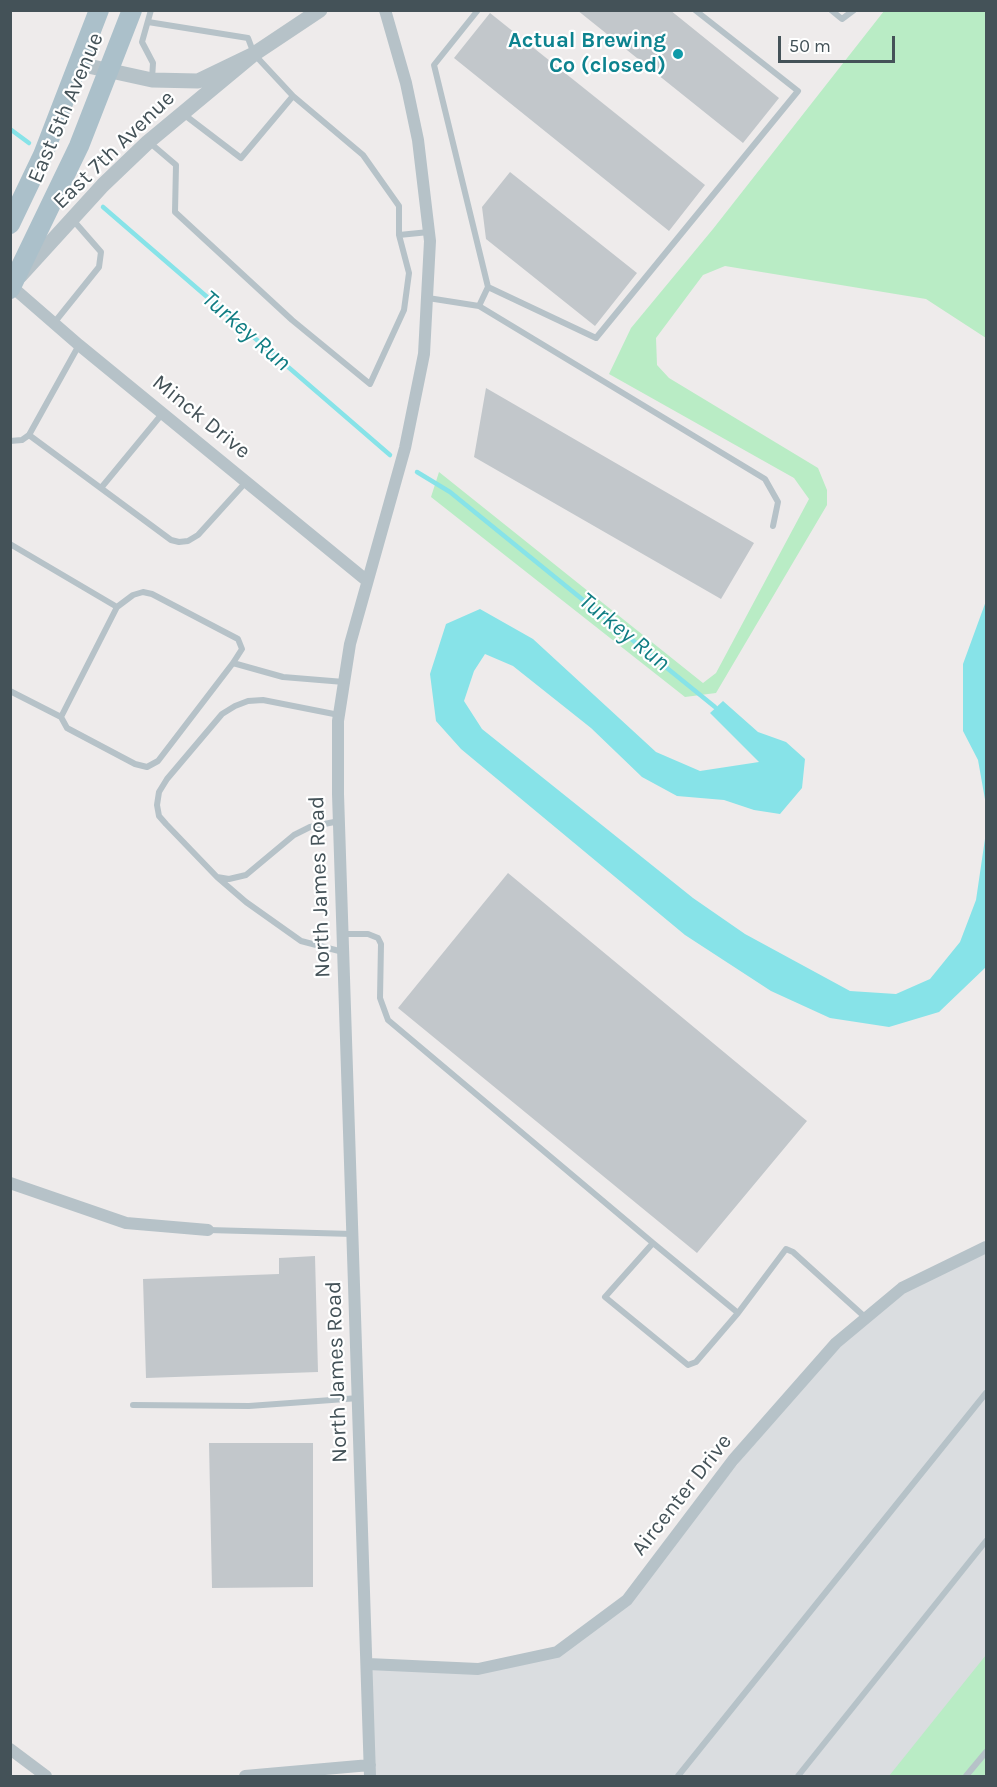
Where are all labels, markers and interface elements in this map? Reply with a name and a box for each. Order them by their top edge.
scale bar [781,24,898,62]
place label: Actual Brewing Co (closed) [508,28,666,80]
street label: East 5th Avenue [22,29,110,187]
text: 50 m [789,35,831,57]
marker: Actual Brewing Co (closed) [671,47,685,61]
street label: East 7th Avenue [48,85,180,215]
water label: Turkey Run [195,284,297,378]
street label: Minck Drive [147,369,255,465]
water label: Turkey Run [573,587,675,677]
street label: North James Road [304,796,336,978]
street label: North James Road [321,1281,353,1463]
street label: Aircenter Drive [626,1429,738,1561]

